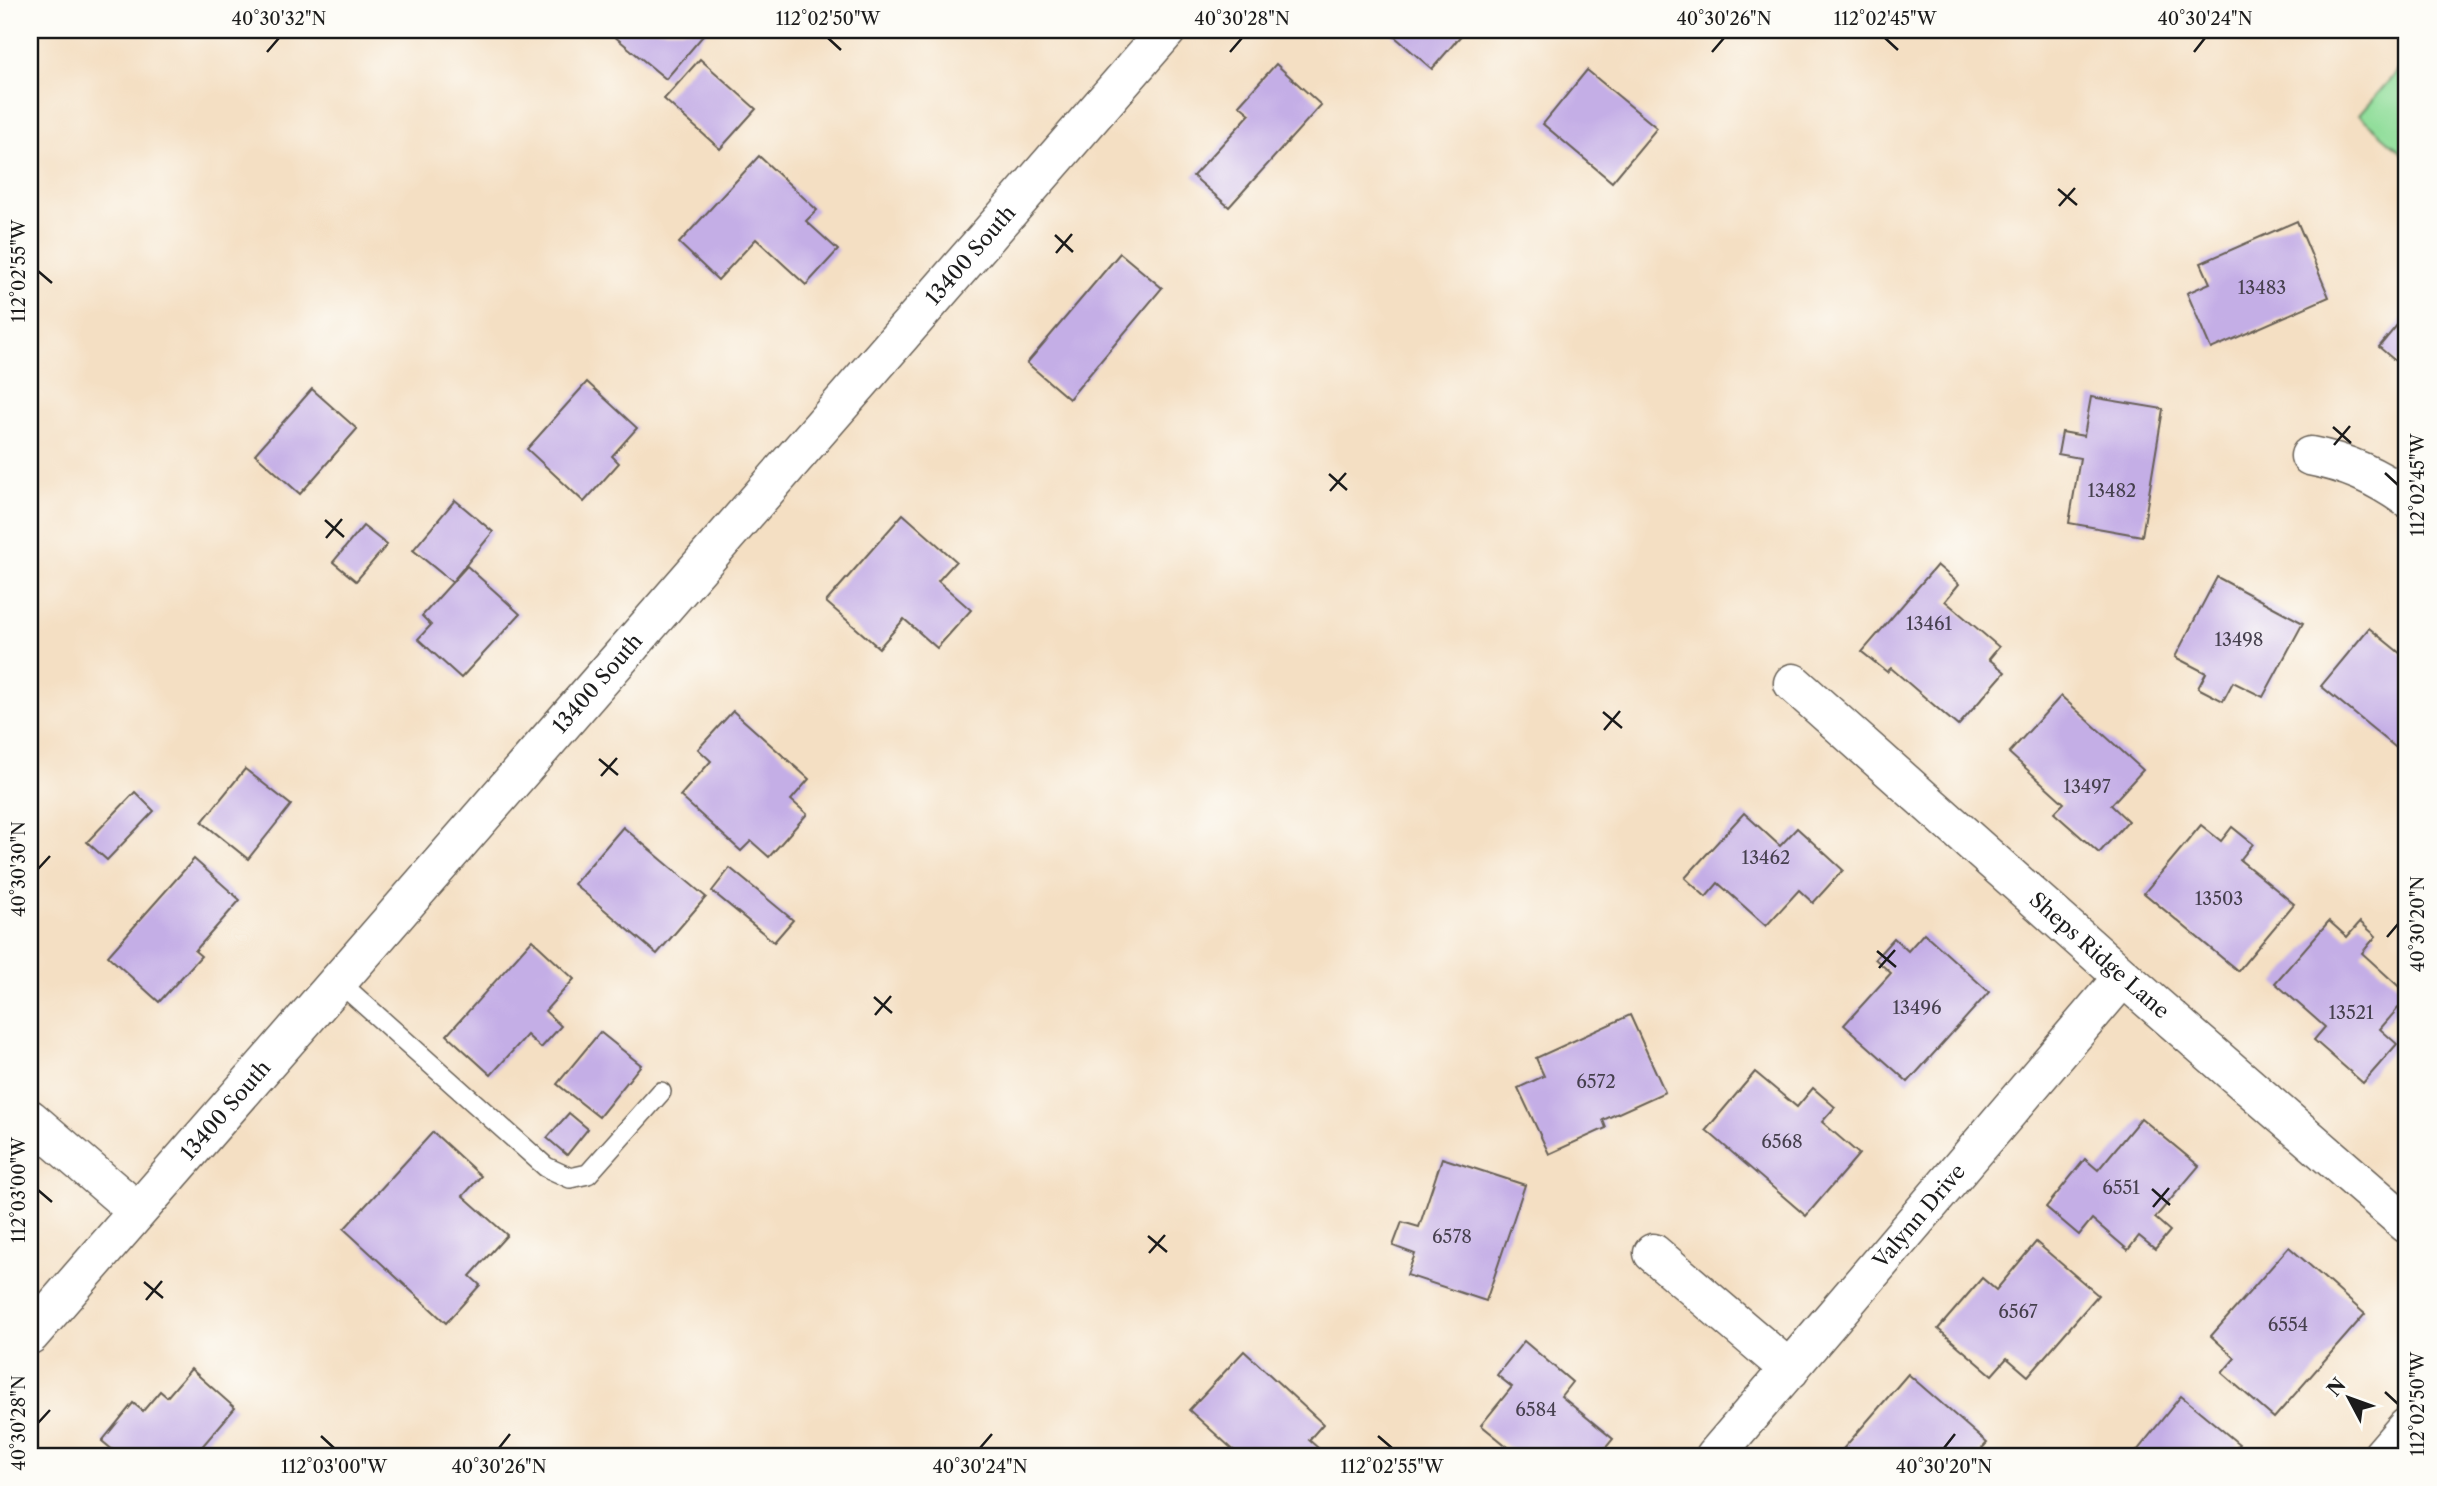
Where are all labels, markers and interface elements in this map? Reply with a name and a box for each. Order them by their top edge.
text: 40°30'32"N [232,8,327,30]
text: 112°02'50"W [776,8,882,30]
text: 40°30'28"N [1194,8,1290,30]
text: 40°30'26"N [1676,8,1772,30]
text: 112°02'45"W [1834,8,1938,30]
text: 40°30'24"N [2157,8,2253,30]
street label: 13400 South [920,200,1020,310]
text: 112°02'55"W [8,218,30,323]
house number: 13483 [2238,277,2286,299]
text: 112°02'45"W [2407,432,2429,536]
house number: 13482 [2088,480,2136,502]
house number: 13461 [1906,613,1952,635]
street label: 13400 South [547,628,647,738]
house number: 13498 [2214,629,2264,651]
house number: 13497 [2063,776,2111,798]
text: 40°30'30"N [8,821,30,917]
house number: 13462 [1742,847,1790,869]
text: 40°30'20"N [2407,876,2429,972]
street label: Sheps Ridge Lane [2025,887,2175,1023]
house number: 13503 [2195,888,2243,910]
house number: 13496 [1893,997,1941,1019]
house number: 13521 [2328,1002,2374,1024]
street label: 13400 South [175,1055,275,1165]
house number: 6572 [1576,1071,1616,1093]
house number: 6568 [1761,1131,1803,1153]
text: 112°03'00"W [8,1136,30,1243]
street label: Valynn Drive [1867,1159,1970,1274]
house number: 6551 [2102,1177,2140,1199]
house number: 6578 [1432,1226,1472,1248]
house number: 6567 [1998,1301,2038,1323]
house number: 6554 [2268,1314,2308,1336]
text: 112°02'50"W [2407,1350,2429,1456]
north arrow [2314,1364,2384,1434]
text: N [2322,1373,2351,1401]
text: 40°30'28"N [8,1375,30,1471]
house number: 6584 [1515,1399,1557,1421]
text: 112°03'00"W [281,1456,388,1478]
text: 40°30'26"N [451,1456,547,1478]
text: 40°30'24"N [932,1456,1028,1478]
text: 112°02'55"W [1341,1456,1445,1478]
text: 40°30'20"N [1896,1456,1992,1478]

